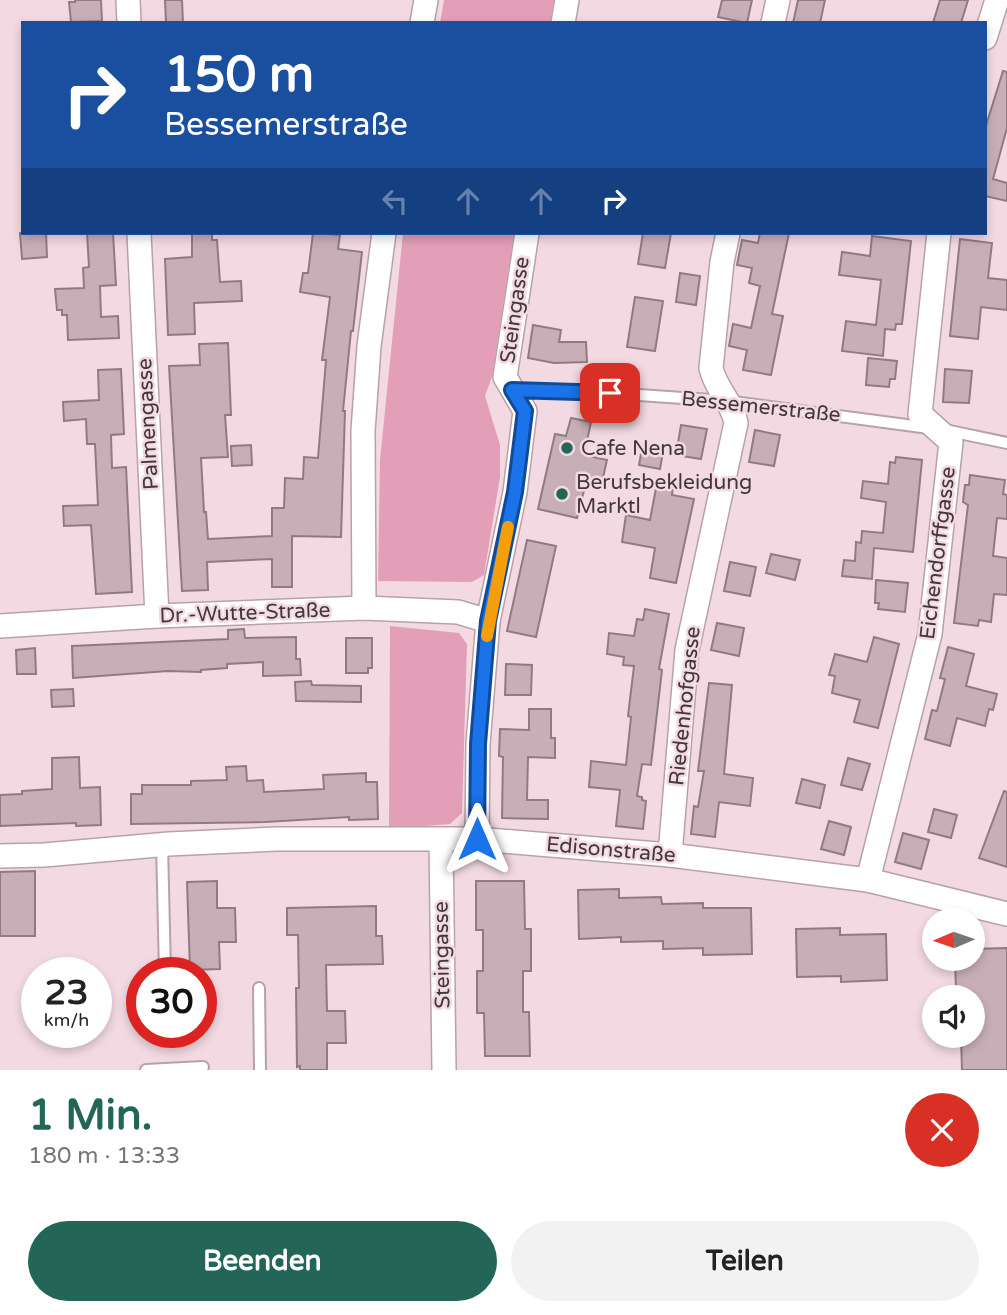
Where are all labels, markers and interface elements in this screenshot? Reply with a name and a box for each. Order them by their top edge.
text: 150 m [164,46,314,105]
icon: right [49,49,140,140]
text: Bessemerstraße [164,106,408,144]
icon: left [376,182,414,220]
icon: ahead [449,182,487,220]
icon: ahead [522,182,560,220]
icon: right [595,182,633,220]
street label: Steingasse [495,255,535,365]
street label: Palmengasse [132,358,164,490]
pin [580,363,640,423]
icon: arrive [591,374,629,412]
street label: Bessemerstraße [680,386,842,428]
place label: Cafe Nena [581,436,685,461]
marker: Cafe Nena [559,440,575,456]
street label: Eichendorffgasse [915,465,961,641]
place label: Berufsbekleidung Marktl [576,470,752,519]
marker: Berufsbekleidung Marktl [554,486,570,502]
street label: Dr.-Wutte-Straße [159,598,331,628]
street label: Riedenhofgasse [664,625,706,787]
position arrow [440,802,514,876]
street label: Edisonstraße [545,832,677,868]
street label: Steingasse [429,901,455,1009]
north arrow [922,908,985,971]
map controls [922,908,985,1048]
speed limit sign: 30 [126,957,217,1048]
text: 23 [45,972,88,1014]
button: sound [922,985,985,1048]
text: km/h [44,1009,89,1031]
text: 1 Min. [28,1090,152,1141]
button: close [905,1093,979,1167]
text: 180 m · 13:33 [28,1142,180,1170]
button: Beenden [28,1221,497,1301]
button: Teilen [511,1221,979,1301]

